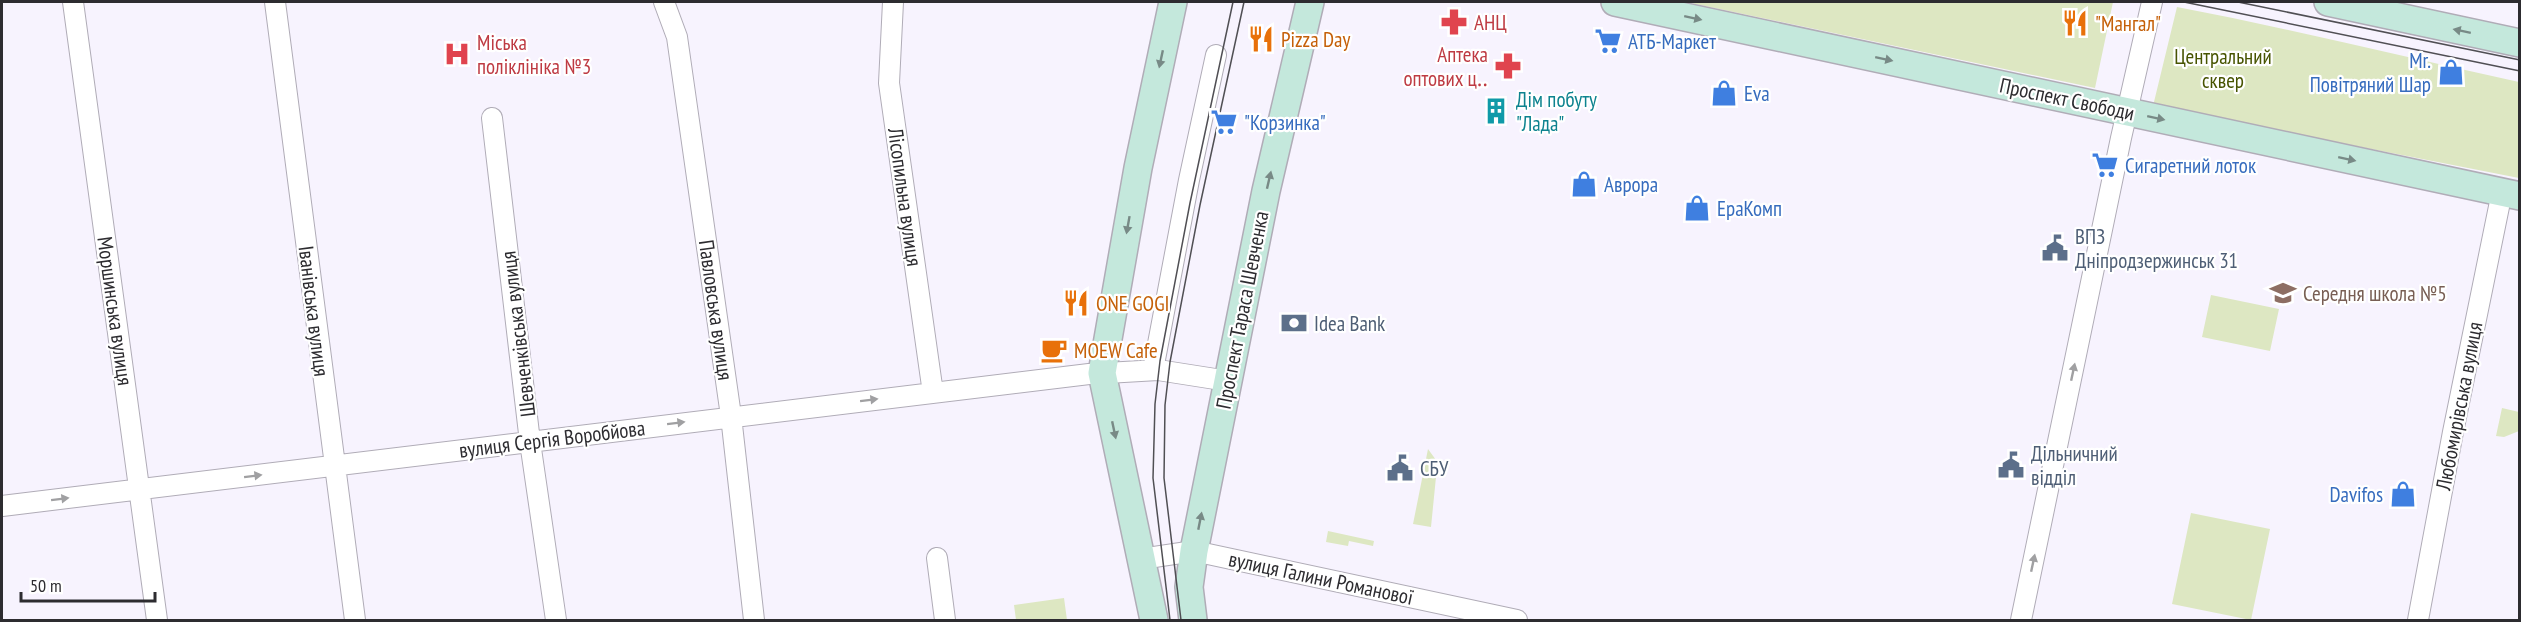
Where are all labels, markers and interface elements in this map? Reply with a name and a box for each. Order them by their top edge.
pharmacy icon: АНЦ [1439,7,1469,37]
restaurant icon: "Мангал" [2060,8,2090,38]
place label: АНЦ [1474,9,1507,36]
place label: "Мангал" [2095,10,2161,37]
one-way arrow [1684,14,1703,23]
restaurant icon: Pizza Day [1246,24,1276,54]
place label: Pizza Day [1281,26,1350,53]
supermarket icon: АТБ-Маркет [1593,26,1623,56]
one-way arrow [2453,26,2472,35]
place label: АТБ-Маркет [1628,28,1716,55]
place label: Міська поліклініка №3 [477,29,591,80]
hospital icon: Міська поліклініка №3 [442,39,472,69]
place label: Аптека оптових ц‥ [1403,41,1488,92]
park label: Центральний сквер [2174,43,2272,94]
place label: Mr. Повітряний Шар [2310,47,2431,98]
one-way arrow [1156,49,1165,68]
pharmacy icon: Аптека оптових ц‥ [1493,51,1523,81]
one-way arrow [1874,55,1893,65]
shop icon: Mr. Повітряний Шар [2436,57,2466,87]
street label: Проспект Свободи [1997,72,2137,126]
shop icon: Eva [1709,78,1739,108]
place label: Eva [1744,80,1770,107]
place label: Дім побуту "Лада" [1516,86,1597,137]
building icon: Дім побуту "Лада" [1481,96,1511,126]
supermarket icon: "Корзинка" [1209,107,1239,137]
place label: "Корзинка" [1244,109,1326,136]
one-way arrow [2147,114,2166,123]
street label: Лісопильна вулиця [882,125,928,268]
supermarket icon: Сигаретний лоток [2090,150,2120,180]
place label: Сигаретний лоток [2125,152,2256,179]
one-way arrow [2338,154,2356,164]
shop icon: Аврора [1569,169,1599,199]
one-way arrow [1264,170,1274,189]
place label: Аврора [1604,171,1658,198]
shop icon: ЕраКомп [1682,193,1712,223]
place label: ЕраКомп [1717,195,1782,222]
street label: Проспект Тараса Шевченка [1210,209,1274,411]
one-way arrow [1123,216,1132,235]
place label: ВПЗ Дніпродзержинськ 31 [2075,223,2238,274]
public building icon: ВПЗ Дніпродзержинськ 31 [2040,233,2070,263]
street label: Моршинська вулиця [91,235,139,387]
street label: Павловська вулиця [693,238,739,382]
street label: Іванівська вулиця [293,244,335,378]
street label: Шевченківська вулиця [494,250,542,418]
school or university icon: Середня школа №5 [2268,278,2298,308]
place label: Середня школа №5 [2303,280,2447,307]
restaurant icon: ONE GOGI [1061,288,1091,318]
place label: ONE GOGI [1096,290,1169,317]
bank icon: Idea Bank [1279,308,1309,338]
place label: Idea Bank [1314,310,1385,337]
street label: Любомирівська вулиця [2429,320,2489,493]
cafe icon: MOEW Cafe [1039,335,1069,365]
place label: MOEW Cafe [1074,337,1158,364]
one-way arrow [2069,363,2078,382]
one-way arrow [860,395,879,405]
street label: вулиця Сергія Воробйова [457,414,647,464]
one-way arrow [666,418,685,428]
one-way arrow [1110,421,1119,440]
place label: Дільничний відділ [2031,440,2118,491]
public building icon: Дільничний відділ [1996,450,2026,480]
public building icon: СБУ [1385,453,1415,483]
place label: СБУ [1420,455,1449,482]
one-way arrow [244,471,263,481]
shop icon: Davifos [2388,479,2418,509]
place label: Davifos [2329,481,2383,508]
one-way arrow [50,495,69,504]
one-way arrow [1196,512,1205,531]
street label: вулиця Галини Романової [1226,545,1416,611]
one-way arrow [2029,554,2038,573]
scale bar [21,565,154,603]
text: 50 m [30,574,62,597]

